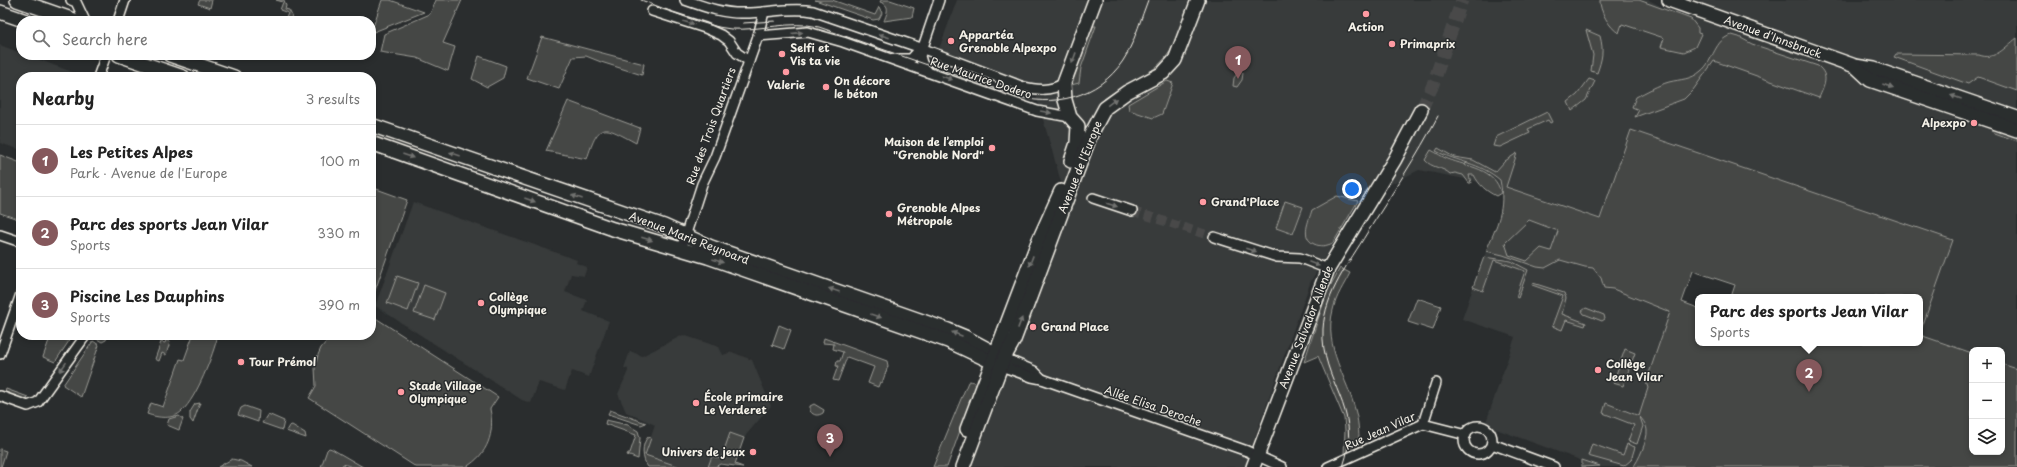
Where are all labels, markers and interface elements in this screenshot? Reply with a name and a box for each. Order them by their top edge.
marker: Action [1361,9,1371,19]
street label: Avenue d'Innsbruck [1722,11,1825,62]
search box [16,16,376,60]
place label: Action [1347,18,1384,35]
one-way arrow [684,20,696,26]
place label: Appartéa Grenoble Alpexpo [959,26,1057,56]
icon: search [30,27,52,49]
text: Search here [62,27,148,50]
one-way arrow [791,30,803,37]
one-way arrow [878,33,890,39]
place label: Primaprix [1400,35,1455,52]
marker: Appartéa Grenoble Alpexpo [946,36,956,46]
place label: Selfi et Vis ta vie [790,39,840,69]
marker: Primaprix [1387,39,1397,49]
pin: 1 [1225,46,1251,79]
marker: Selfi et Vis ta vie [777,49,787,59]
street label: Rue Maurice Dodero [928,52,1034,103]
one-way arrow [1070,52,1076,64]
street label: Rue des Trois Quartiers [681,65,740,187]
marker: Valerie [781,67,791,77]
place label: On décore le béton [834,72,890,102]
place label: Valerie [767,76,805,93]
one-way arrow [942,76,954,82]
marker: On décore le béton [821,82,831,92]
one-way arrow [1882,83,1894,89]
text: Nearby [32,85,94,111]
text: 3 results [306,89,360,108]
one-way arrow [1950,94,1962,100]
one-way arrow [1107,98,1118,107]
one-way arrow [1040,110,1052,116]
place label: Alpexpo [1921,114,1966,131]
street label: Avenue de l'Europe [1053,118,1106,216]
marker: Alpexpo [1969,118,1979,128]
place label: Maison de l’emploi "Grenoble Nord" [884,133,985,163]
text: Les Petites Alpes [70,140,193,163]
marker: Maison de l’emploi "Grenoble Nord" [987,143,997,153]
text: 1 [42,151,48,170]
text: 100 m [320,151,360,170]
one-way arrow [448,151,460,157]
one-way arrow [402,153,414,159]
text: Park · Avenue de l'Europe [70,163,227,182]
your location [1342,179,1362,199]
one-way arrow [571,193,583,199]
place label: Grand'Place [1211,193,1279,210]
one-way arrow [525,197,537,203]
marker: Grand'Place [1198,197,1208,207]
place label: Grenoble Alpes Métropole [897,199,980,229]
one-way arrow [1107,202,1119,208]
street label: Avenue Marie Reynoard [627,207,752,268]
marker: Grenoble Alpes Métropole [884,209,894,219]
text: Parc des sports Jean Vilar [70,212,269,235]
text: 2 [40,223,50,242]
text: 330 m [317,223,360,242]
text: Sports [70,235,110,254]
one-way arrow [642,237,654,243]
one-way arrow [1245,247,1257,253]
one-way arrow [1027,255,1033,267]
one-way arrow [713,258,725,264]
one-way arrow [1308,261,1320,267]
street label: Avenue Salvador Allende [1274,263,1337,391]
text: Piscine Les Dauphins [70,284,225,307]
one-way arrow [828,287,840,293]
place label: Collège Olympique [489,288,547,318]
popup [1695,294,1923,346]
text: 3 [41,295,49,314]
text: 390 m [318,295,360,314]
marker: Collège Olympique [476,298,486,308]
text: Parc des sports Jean Vilar [1710,299,1908,322]
text: Sports [70,307,110,326]
one-way arrow [870,313,882,319]
one-way arrow [1018,316,1024,328]
place label: Grand Place [1041,318,1109,335]
marker: Grand Place [1028,322,1038,332]
text: Sports [1710,322,1750,341]
one-way arrow [950,330,962,336]
map controls [1969,347,2005,455]
button: + [1969,347,2005,383]
place label: Tour Prémol [249,353,316,370]
place label: Collège Jean Vilar [1606,355,1664,385]
marker: Tour Prémol [236,357,246,367]
pin: 2 [1796,359,1822,392]
one-way arrow [59,362,67,372]
marker: Collège Jean Vilar [1593,365,1603,375]
place label: Stade Village Olympique [409,377,482,407]
street label: Allée Elisa Deroche [1102,381,1204,430]
button: − [1969,383,2005,419]
marker: Stade Village Olympique [396,387,406,397]
place label: École primaire Le Verderet [704,388,783,418]
marker: École primaire Le Verderet [691,398,701,408]
street label: Rue Jean Vilar [1342,407,1419,454]
button: layers [1969,419,2005,455]
pin: 3 [817,424,843,457]
place label: Univers de jeux [661,443,745,460]
marker: Univers de jeux [748,447,758,457]

